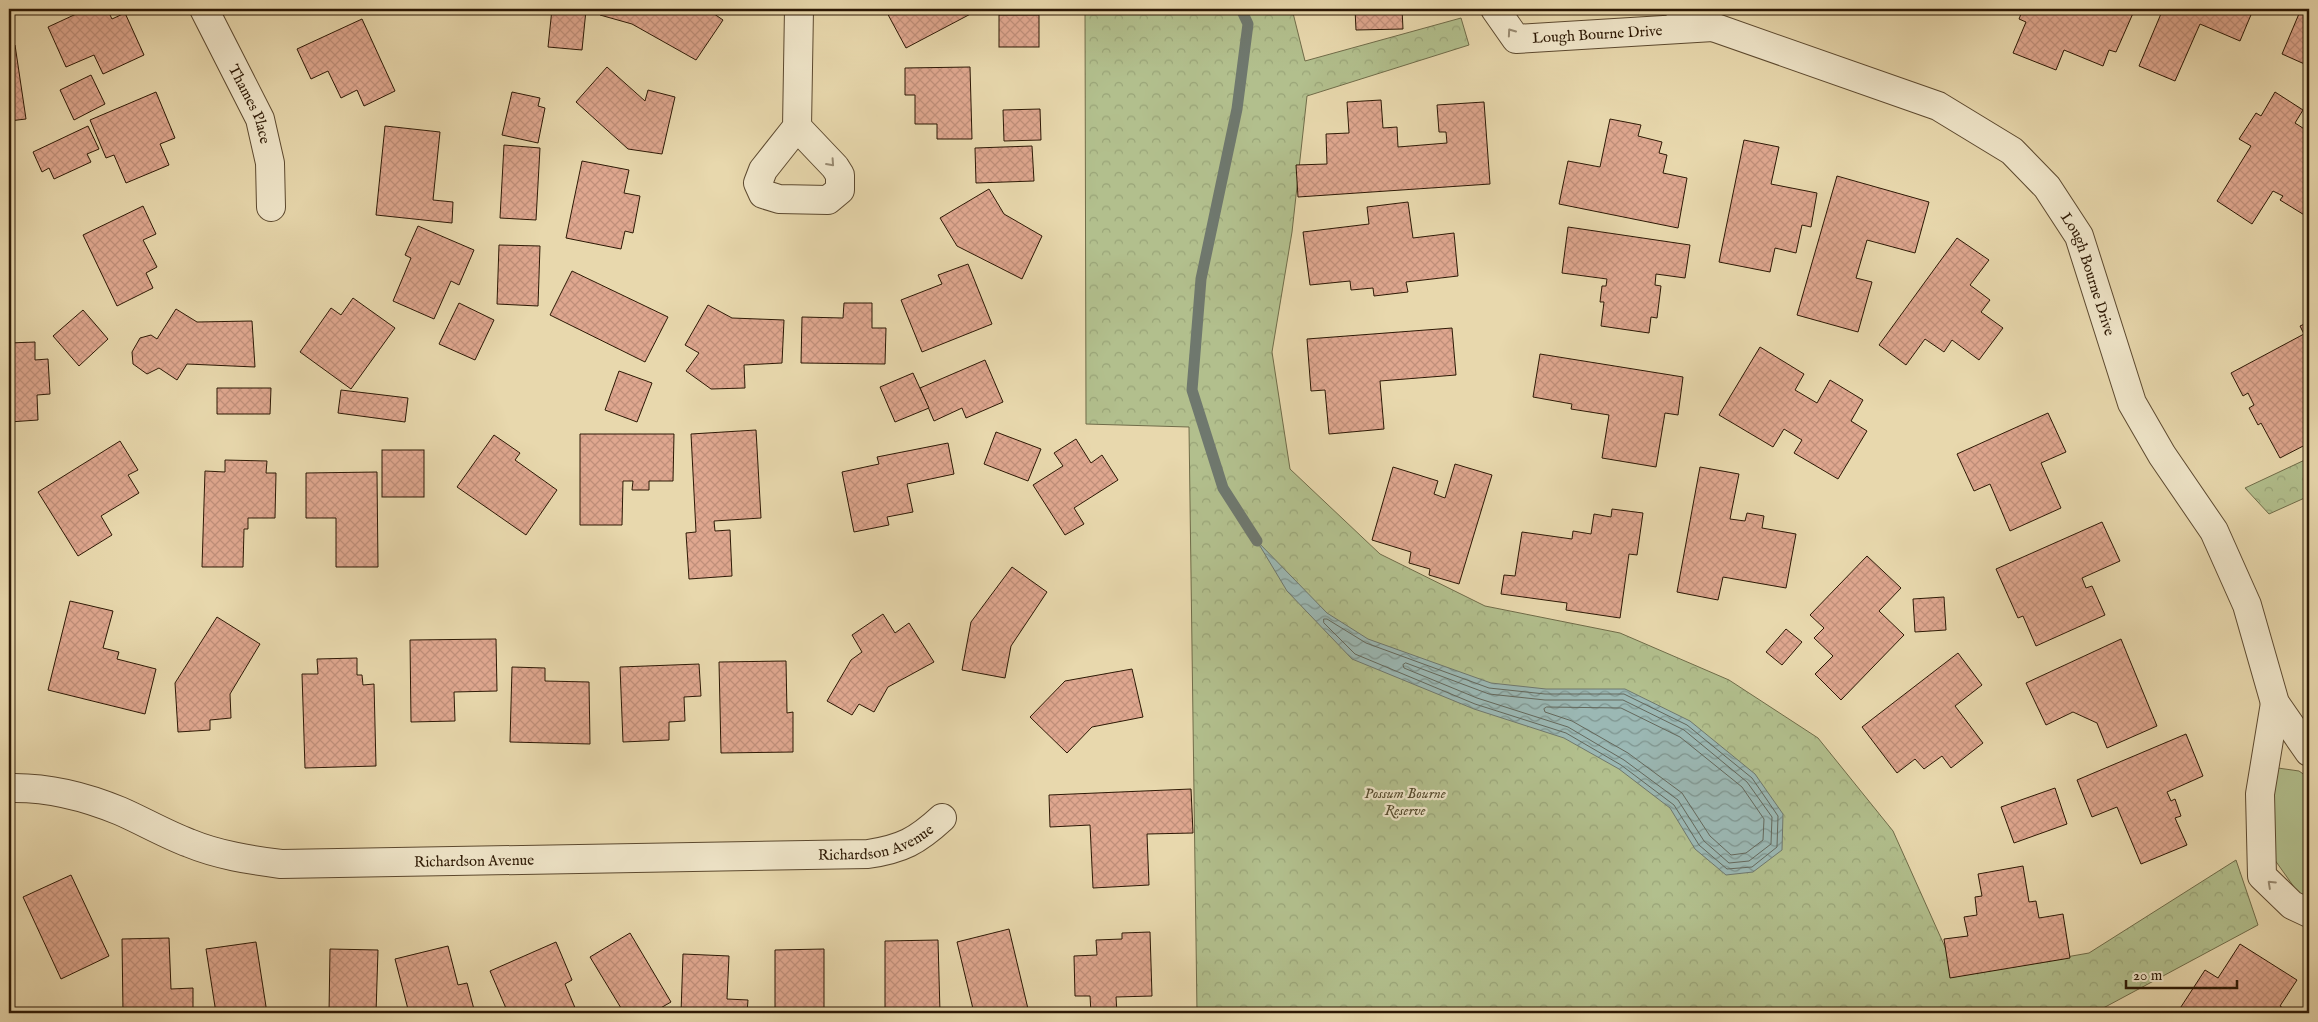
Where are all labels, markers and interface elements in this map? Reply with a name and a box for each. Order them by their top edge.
street label: Lough Bourne Drive [1532,21,1663,48]
one-way arrow [1508,28,1517,38]
street label: Thames Place [224,61,274,146]
one-way arrow [825,157,833,166]
street label: Lough Bourne Drive [2056,209,2119,338]
park label: Possum Bourne Reserve [1364,784,1446,820]
street label: Richardson Avenue [818,820,938,865]
street label: Richardson Avenue [414,851,534,872]
one-way arrow [2267,881,2276,890]
scale bar [2126,957,2237,989]
text: 20 m [2133,966,2163,985]

